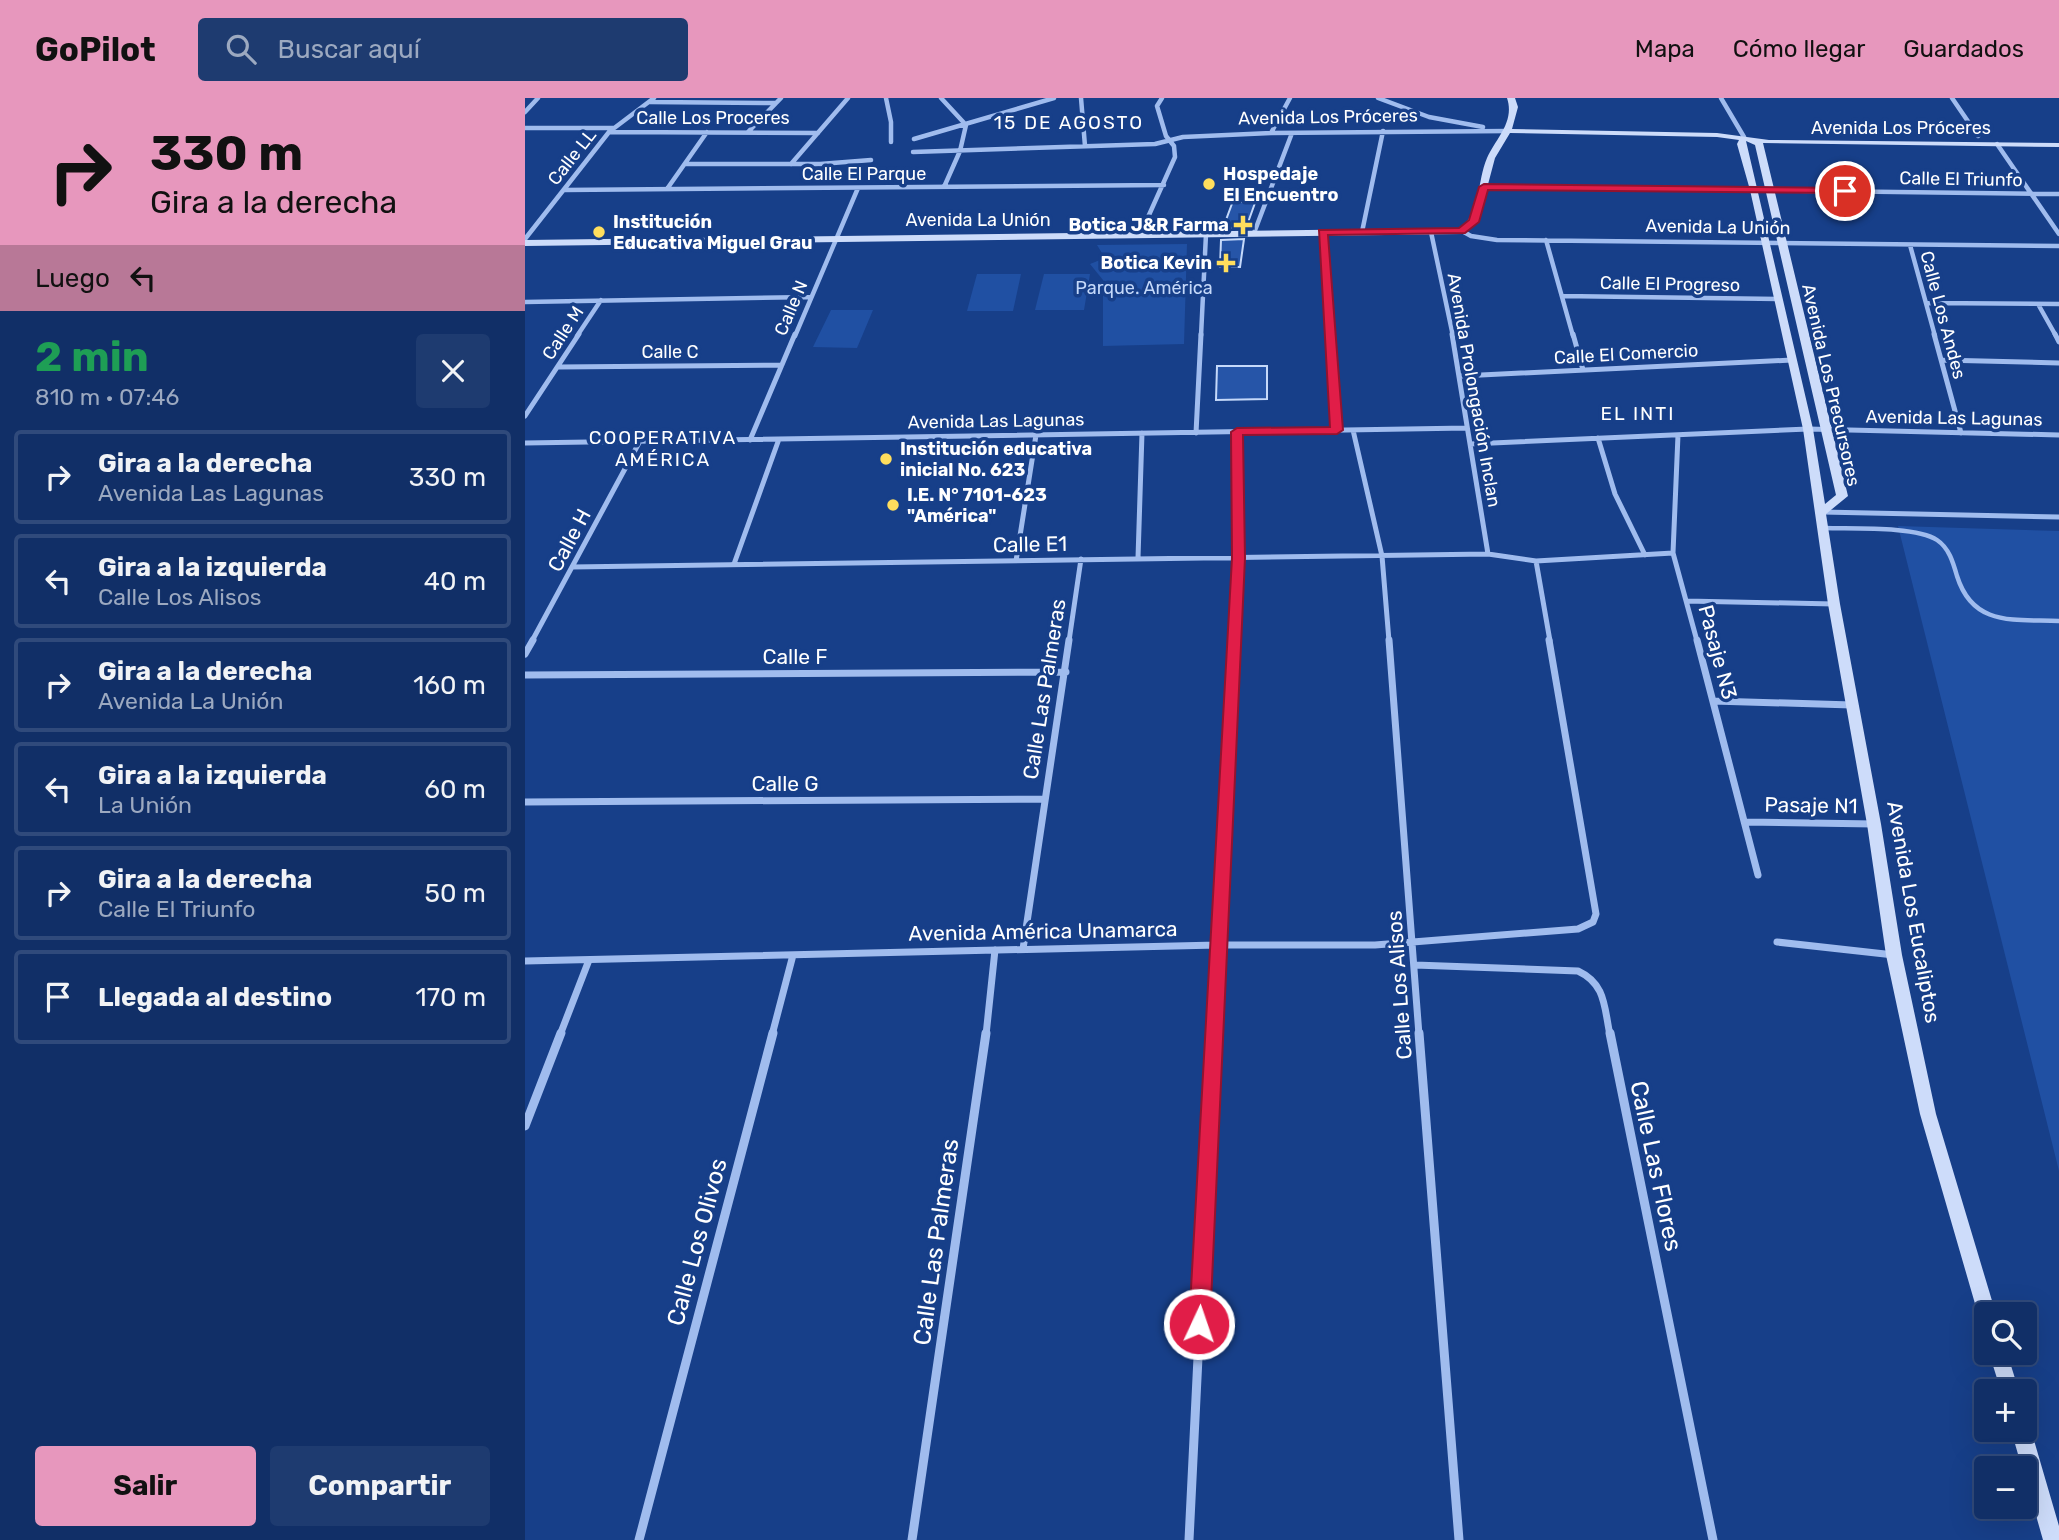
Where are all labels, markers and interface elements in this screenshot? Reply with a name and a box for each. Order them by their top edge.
search box [198,18,688,81]
text: GoPilot [35,30,156,69]
icon: search [222,30,260,68]
text: Buscar aquí [278,34,420,65]
text: Mapa [1635,35,1695,63]
text: Cómo llegar [1733,35,1865,63]
text: Guardados [1903,35,2024,63]
street label: Avenida Los Próceres [1238,104,1418,130]
street label: Calle Los Proceres [636,107,790,129]
district label: 15 DE AGOSTO [994,111,1144,134]
street label: Avenida Los Próceres [1811,117,1991,139]
text: 330 m [150,124,303,182]
street label: Calle LL [543,124,601,190]
icon: right [35,126,126,217]
pin [1815,161,1875,221]
street label: Calle El Parque [802,163,926,185]
place label: Hospedaje El Encuentro [1223,163,1338,206]
street label: Calle El Triunfo [1899,167,2023,191]
icon: arrive [1826,172,1864,210]
marker: Hospedaje El Encuentro [1201,176,1217,192]
text: Gira a la derecha [150,183,397,221]
street label: Avenida La Unión [905,209,1051,231]
place label: Institución Educativa Miguel Grau [613,211,813,254]
place label: Botica J&R Farma [1068,214,1229,236]
street label: Avenida La Unión [1645,215,1791,239]
marker: Botica J&R Farma [1235,217,1251,233]
marker: Institución Educativa Miguel Grau [591,224,607,240]
street label: Calle Los Andes [1915,249,1971,381]
place label: Botica Kevin [1101,252,1212,274]
marker: Botica Kevin [1218,255,1234,271]
icon: left [124,259,162,297]
text: Luego [35,263,110,294]
street label: Avenida Prolongación Inclan [1443,271,1505,509]
street label: Calle El Progreso [1600,272,1740,296]
street label: Calle N [770,277,812,339]
park label: Parque. América [1075,277,1213,299]
street label: Avenida Los Precursores [1797,282,1865,488]
street label: Calle M [538,302,588,364]
text: 2 min [35,332,149,382]
button: close [416,334,490,408]
street label: Calle El Comercio [1553,339,1699,369]
street label: Calle C [641,341,699,363]
text: 810 m · 07:46 [35,383,179,411]
district label: EL INTI [1601,402,1675,425]
street label: Avenida Las Lagunas [1865,405,2043,431]
street label: Avenida Las Lagunas [907,408,1085,434]
district label: COOPERATIVA AMÉRICA [589,426,737,471]
place label: Institución educativa inicial No. 623 [900,438,1092,481]
text: Gira a la derecha [98,448,312,479]
marker: Institución educativa inicial No. 623 [878,451,894,467]
icon: right [39,458,77,496]
text: 330 m [409,462,486,493]
text: Avenida Las Lagunas [98,479,324,507]
place label: I.E. N° 7101-623 "América" [907,484,1047,527]
marker: I.E. N° 7101-623 "América" [885,497,901,513]
street label: Calle H [542,504,596,576]
street label: Calle E1 [993,531,1067,557]
text: Gira a la izquierda [98,552,327,583]
icon: left [39,562,77,600]
text: 40 m [424,566,486,597]
text: Calle Los Alisos [98,583,262,611]
street label: Calle Las Palmeras [1017,597,1071,781]
street label: Pasaje N3 [1693,602,1743,702]
street label: Calle F [763,644,827,669]
text: Gira a la derecha [98,656,312,687]
icon: right [39,666,77,704]
text: 160 m [413,670,486,701]
text: Avenida La Unión [98,687,283,715]
text: Gira a la izquierda [98,760,327,791]
icon: left [39,770,77,808]
street label: Calle G [752,771,819,796]
text: 60 m [424,774,486,805]
text: La Unión [98,791,192,819]
street label: Pasaje N1 [1764,792,1858,818]
street label: Avenida Los Eucaliptos [1882,799,1946,1025]
text: Gira a la derecha [98,864,312,895]
icon: right [39,874,77,912]
text: 50 m [425,878,486,909]
text: Calle El Triunfo [98,895,255,923]
street label: Calle Los Alisos [1381,910,1417,1060]
street label: Avenida América Unamarca [908,916,1178,946]
icon: arrive [39,978,77,1016]
text: Llegada al destino [98,982,332,1013]
text: 170 m [416,982,486,1013]
street label: Calle Las Flores [1624,1078,1688,1254]
street label: Calle Las Palmeras [908,1137,964,1347]
street label: Calle Los Olivos [661,1155,733,1329]
position arrow [1162,1287,1236,1361]
map controls [1974,1302,2037,1519]
button: search [1974,1302,2037,1365]
button: + [1974,1379,2037,1442]
button: Salir [35,1446,256,1526]
button: Compartir [270,1446,490,1526]
button: − [1974,1456,2037,1519]

